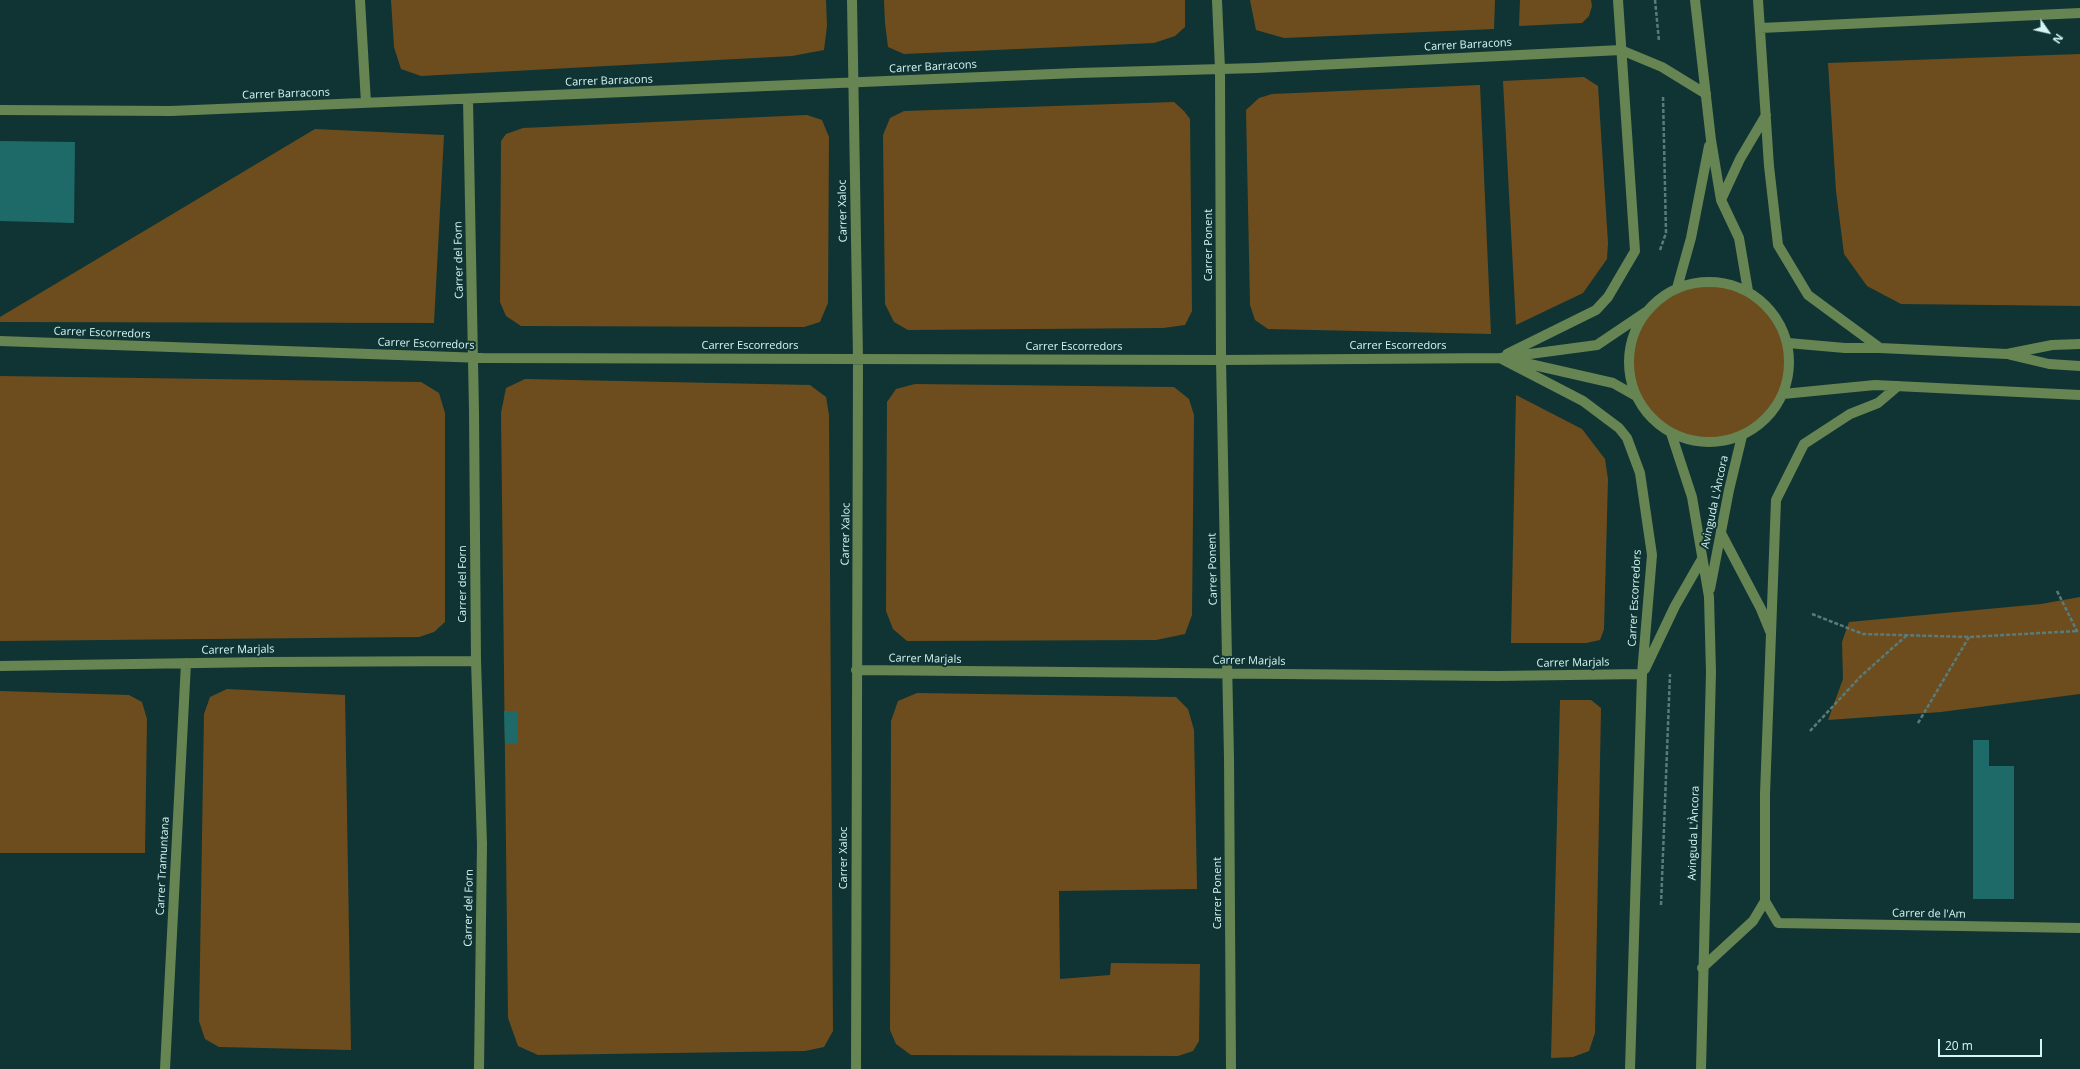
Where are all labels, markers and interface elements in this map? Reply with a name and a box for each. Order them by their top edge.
north arrow [2028,12,2068,52]
text: N [2050,31,2067,47]
street label: Carrer Barracons [1424,36,1512,54]
street label: Carrer Barracons [889,58,977,76]
street label: Carrer Barracons [565,73,653,89]
street label: Carrer Barracons [242,86,330,102]
street label: Carrer Xaloc [836,180,850,242]
street label: Carrer Ponent [1202,209,1216,281]
street label: Carrer del Forn [452,221,466,299]
street label: Carrer Escorredors [53,325,151,341]
street label: Carrer Escorredors [377,336,475,352]
street label: Carrer Escorredors [701,339,799,353]
street label: Carrer Escorredors [1349,339,1447,353]
street label: Carrer Escorredors [1025,340,1123,354]
street label: Avinguda L'Àncora [1699,454,1731,550]
street label: Carrer Xaloc [839,503,853,565]
street label: Carrer Ponent [1206,533,1220,605]
street label: Carrer del Forn [456,545,470,623]
street label: Carrer Escorredors [1626,549,1644,647]
street label: Carrer Marjals [201,643,275,657]
street label: Carrer Marjals [888,652,962,666]
street label: Carrer Marjals [1212,654,1286,668]
street label: Carrer Marjals [1536,656,1610,670]
street label: Avinguda L'Àncora [1686,785,1702,881]
street label: Carrer Tramuntana [154,816,172,916]
street label: Carrer Xaloc [837,827,851,889]
street label: Carrer Ponent [1211,857,1225,929]
street label: Carrer del Forn [462,869,476,947]
street label: Carrer de l'Am [1892,907,1966,921]
scale bar [1940,1031,2044,1057]
text: 20 m [1945,1037,1973,1054]

